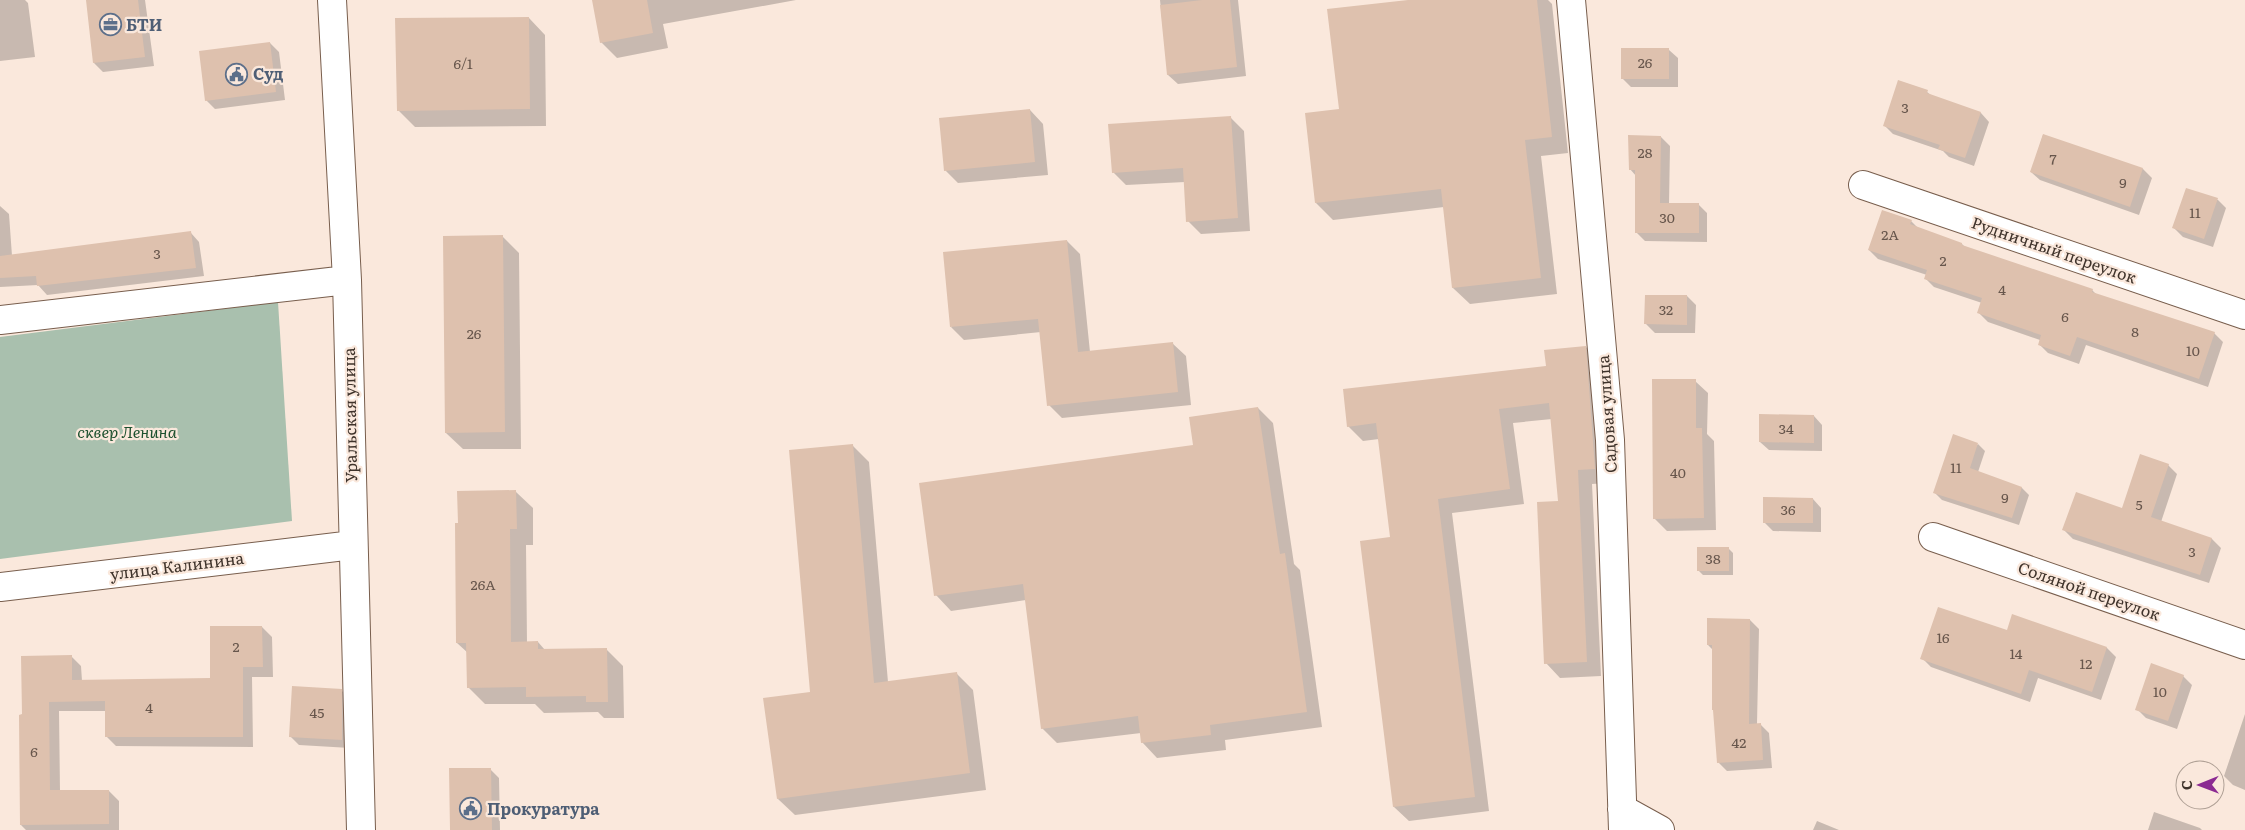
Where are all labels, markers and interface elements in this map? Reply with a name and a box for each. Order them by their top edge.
place label: БТИ [126,12,162,36]
office icon: БТИ [98,13,122,37]
house number: 26 [1638,52,1653,72]
house number: 6/1 [453,53,473,73]
place label: Суд [253,61,283,85]
public building icon: Суд [225,62,249,86]
house number: 3 [1901,97,1909,117]
house number: 28 [1638,142,1653,162]
house number: 7 [2049,148,2057,168]
house number: 9 [2119,172,2127,192]
house number: 11 [2189,202,2201,222]
house number: 30 [1659,207,1675,227]
street label: Рудничный переулок [1969,210,2140,289]
house number: 2А [1881,224,1899,244]
house number: 3 [153,243,161,263]
house number: 2 [1939,250,1947,270]
house number: 4 [1998,279,2006,299]
house number: 32 [1659,299,1673,319]
house number: 6 [2061,306,2069,326]
house number: 8 [2131,321,2139,341]
house number: 26 [467,323,482,343]
house number: 10 [2186,340,2200,360]
street label: Уральская улица [336,347,362,483]
street label: Садовая улица [1590,354,1622,474]
house number: 34 [1778,418,1794,438]
park label: сквер Ленина [77,419,178,443]
house number: 11 [1950,457,1962,477]
house number: 40 [1670,462,1686,482]
house number: 9 [2001,487,2009,507]
house number: 5 [2135,494,2143,514]
house number: 36 [1780,499,1796,519]
house number: 3 [2188,541,2196,561]
street label: улица Калинина [108,545,246,585]
house number: 38 [1705,548,1721,568]
street label: Соляной переулок [2015,554,2164,626]
house number: 26А [471,574,496,594]
house number: 16 [1936,627,1950,647]
house number: 2 [232,636,240,656]
house number: 14 [2010,643,2023,663]
house number: 12 [2080,653,2092,673]
house number: 10 [2153,681,2167,701]
house number: 4 [145,697,153,717]
house number: 45 [310,702,324,722]
house number: 42 [1732,732,1746,752]
house number: 6 [30,741,38,761]
north arrow [2175,760,2225,810]
text: С [2176,780,2196,790]
place label: Прокуратура [487,796,600,820]
public building icon: Прокуратура [459,797,483,821]

